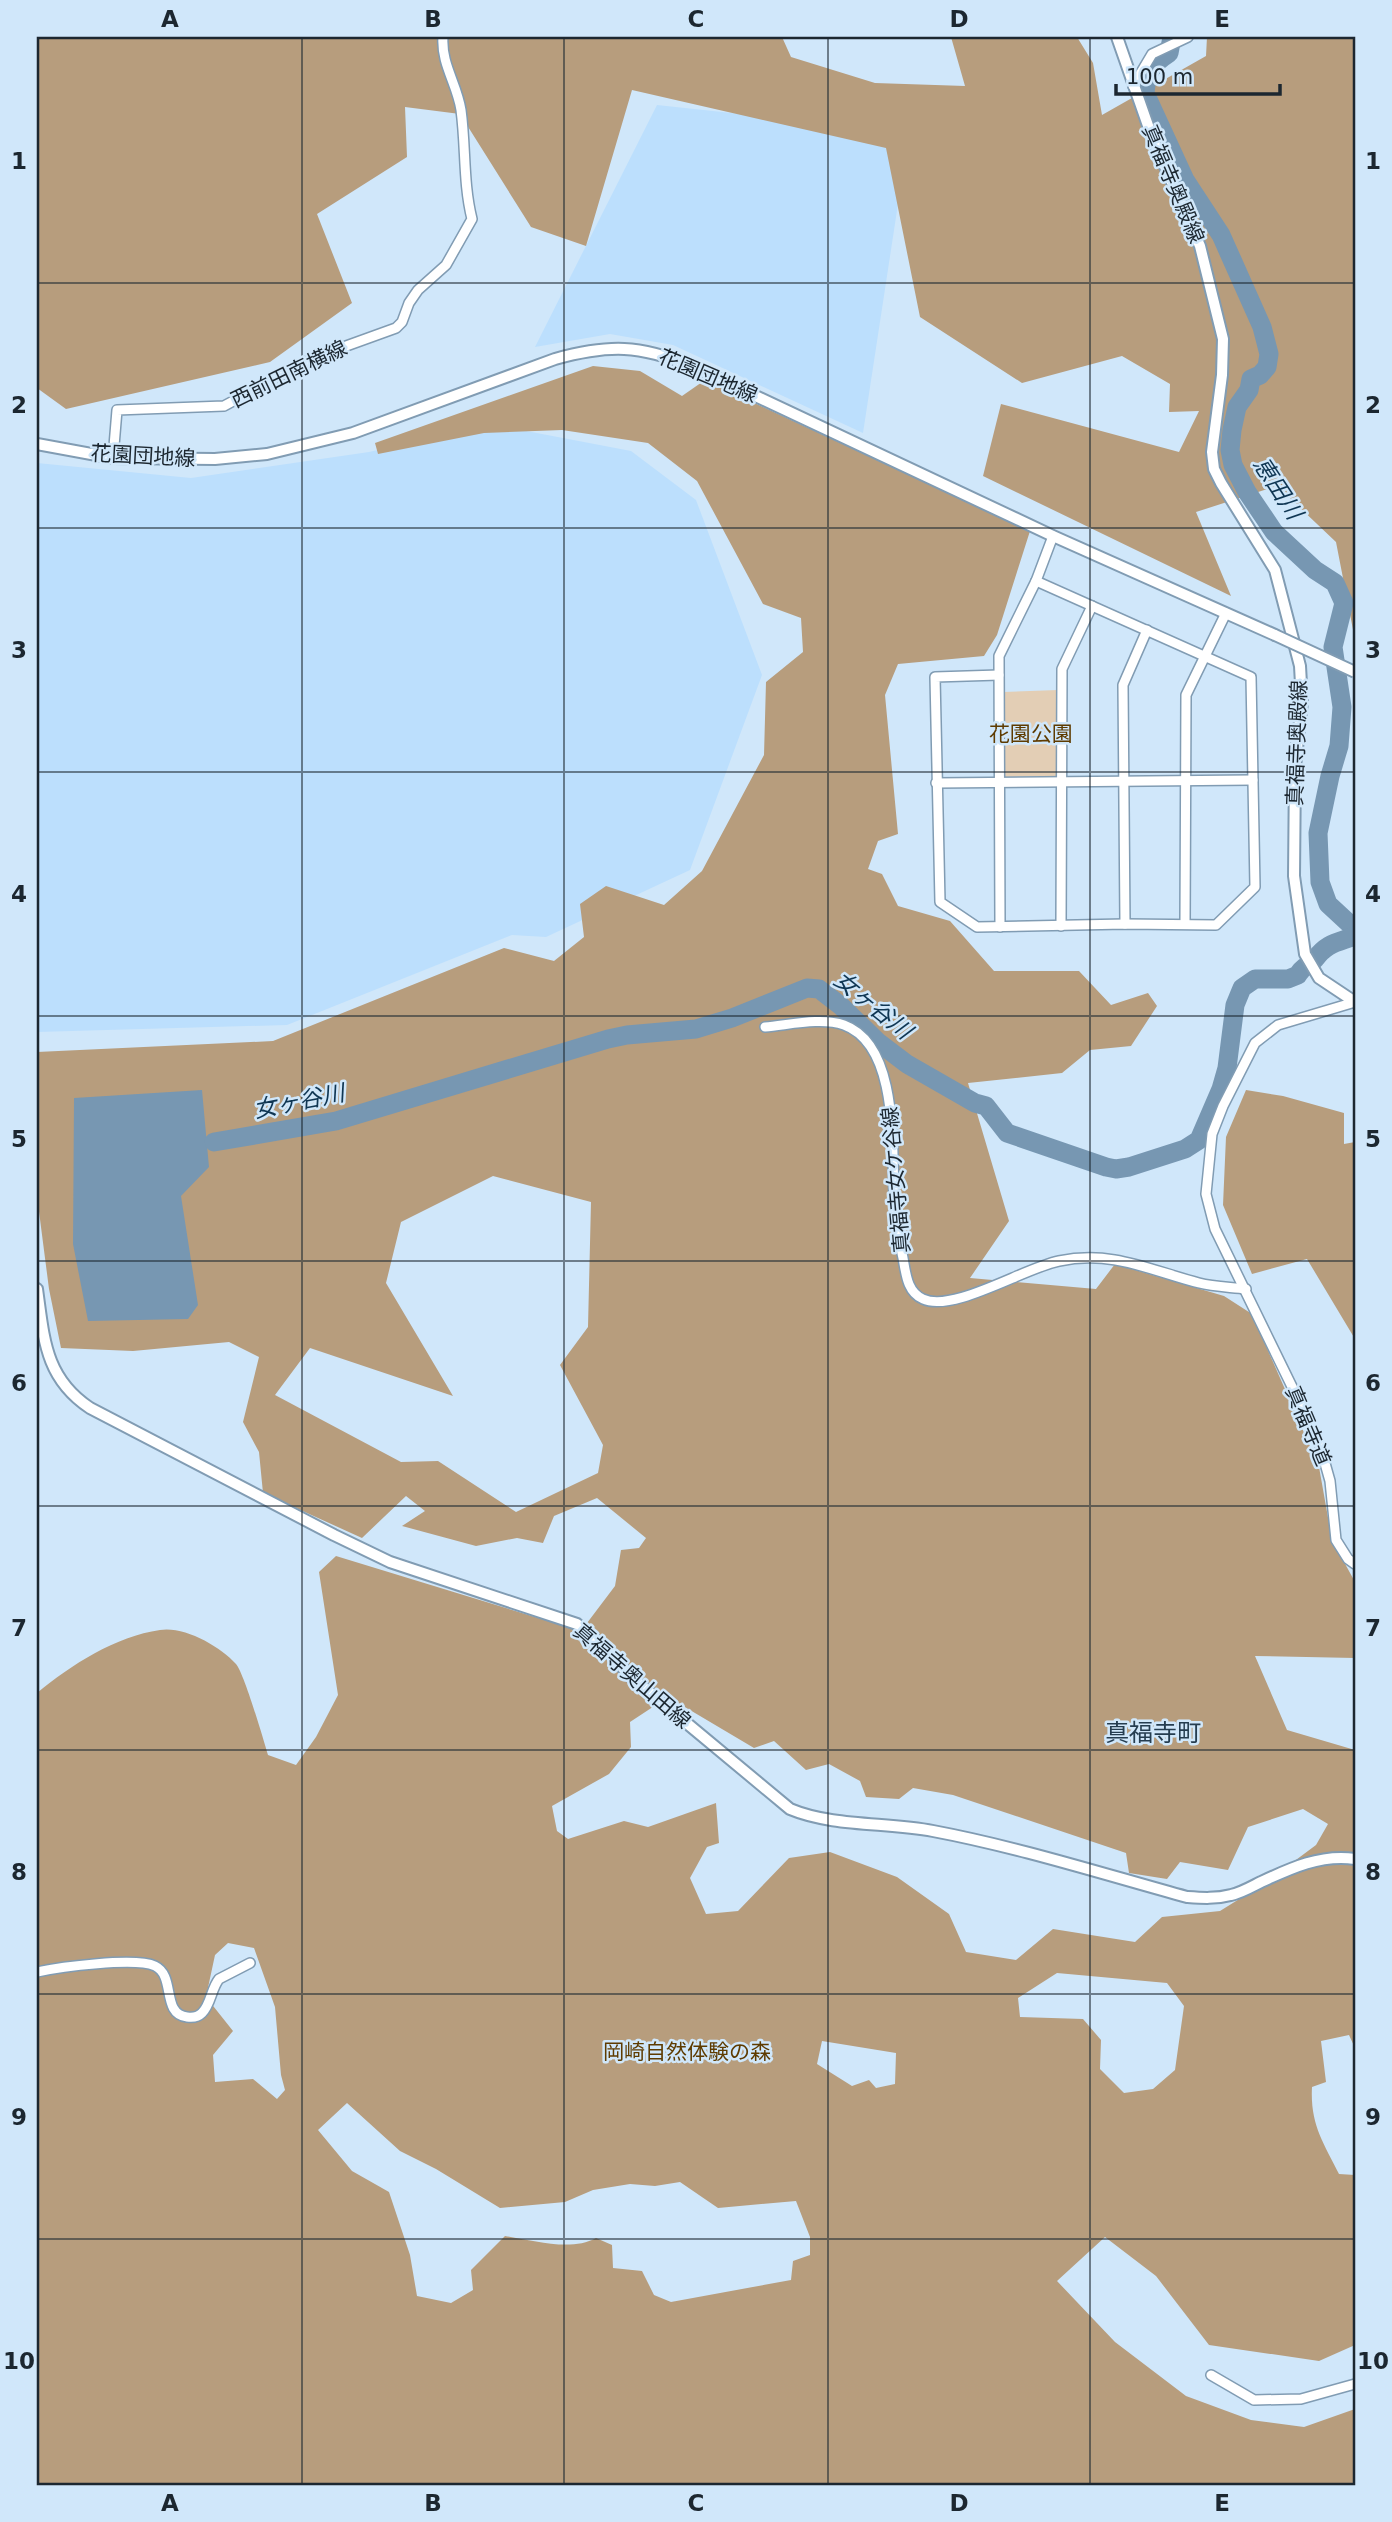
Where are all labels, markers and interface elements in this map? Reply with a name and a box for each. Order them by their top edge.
text: A [161,6,179,32]
text: B [424,6,442,32]
text: C [688,6,704,32]
text: D [949,6,969,32]
text: E [1214,6,1230,32]
scale bar [1116,52,1280,96]
text: 100 m [1126,65,1193,89]
street label: 真福寺奥殿線 [1137,121,1209,247]
text: 1 [11,148,27,174]
text: 1 [1365,148,1381,174]
street label: 西前田南横線 [227,336,351,412]
street label: 花園団地線 [655,344,761,408]
text: 2 [11,392,27,418]
text: 2 [1365,392,1381,418]
street label: 花園団地線 [90,441,196,471]
water label: 恵田川 [1248,452,1309,527]
text: 3 [11,637,27,663]
text: 3 [1365,637,1381,663]
street label: 真福寺奥殿線 [1283,680,1311,806]
park label: 花園公園 [989,722,1073,746]
text: 4 [11,881,27,907]
text: 4 [1365,881,1381,907]
water label: 女ヶ谷川 [829,966,919,1046]
water label: 女ヶ谷川 [251,1079,350,1123]
street label: 真福寺女ケ谷線 [878,1106,914,1254]
text: 5 [11,1126,27,1152]
text: 5 [1365,1126,1381,1152]
text: 6 [11,1370,27,1396]
text: 6 [1365,1370,1381,1396]
street label: 真福寺道 [1281,1383,1335,1469]
text: 7 [11,1615,27,1641]
text: 7 [1365,1615,1381,1641]
street label: 真福寺奥山田線 [569,1619,695,1733]
district label: 真福寺町 [1105,1719,1201,1747]
text: 8 [11,1859,27,1885]
text: 8 [1365,1859,1381,1885]
park label: 岡崎自然体験の森 [603,2040,771,2064]
text: 9 [11,2104,27,2130]
text: 9 [1365,2104,1381,2130]
text: 10 [3,2348,35,2374]
text: 10 [1357,2348,1389,2374]
text: A [161,2490,179,2516]
text: B [424,2490,442,2516]
text: C [688,2490,704,2516]
text: D [949,2490,969,2516]
text: E [1214,2490,1230,2516]

